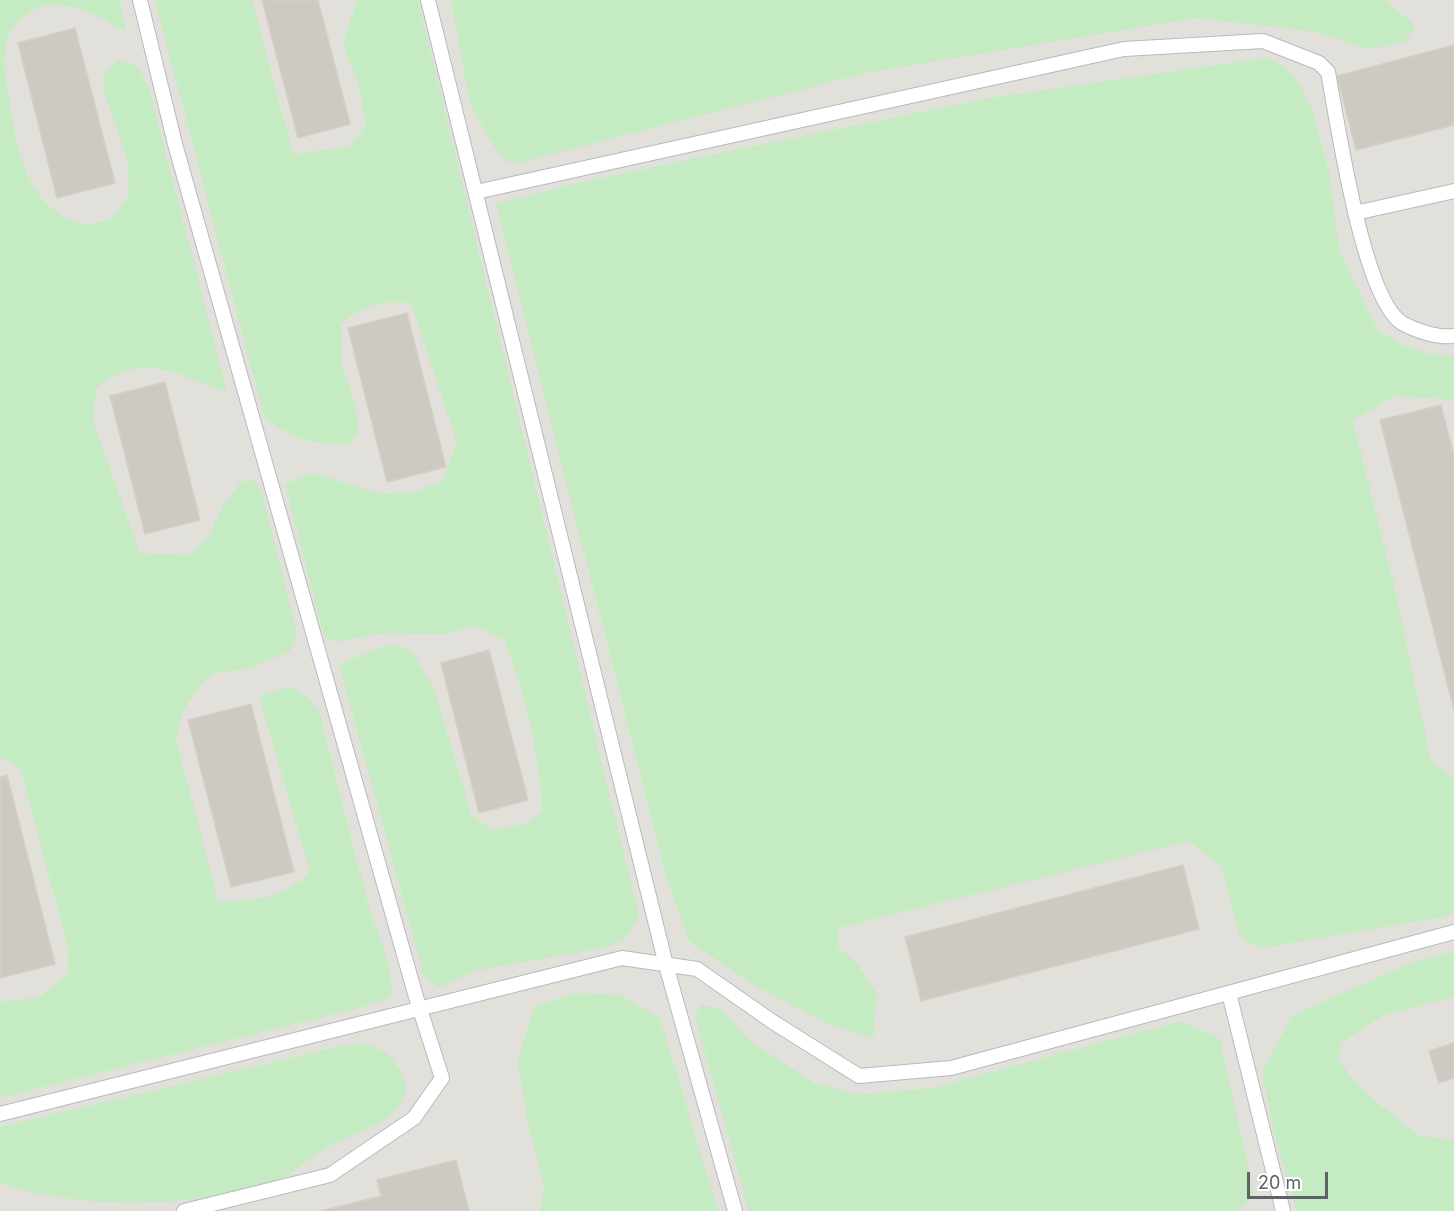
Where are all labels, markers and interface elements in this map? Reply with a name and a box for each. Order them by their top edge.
scale bar [1250,1160,1331,1198]
text: 20 m [1258,1172,1301,1193]

